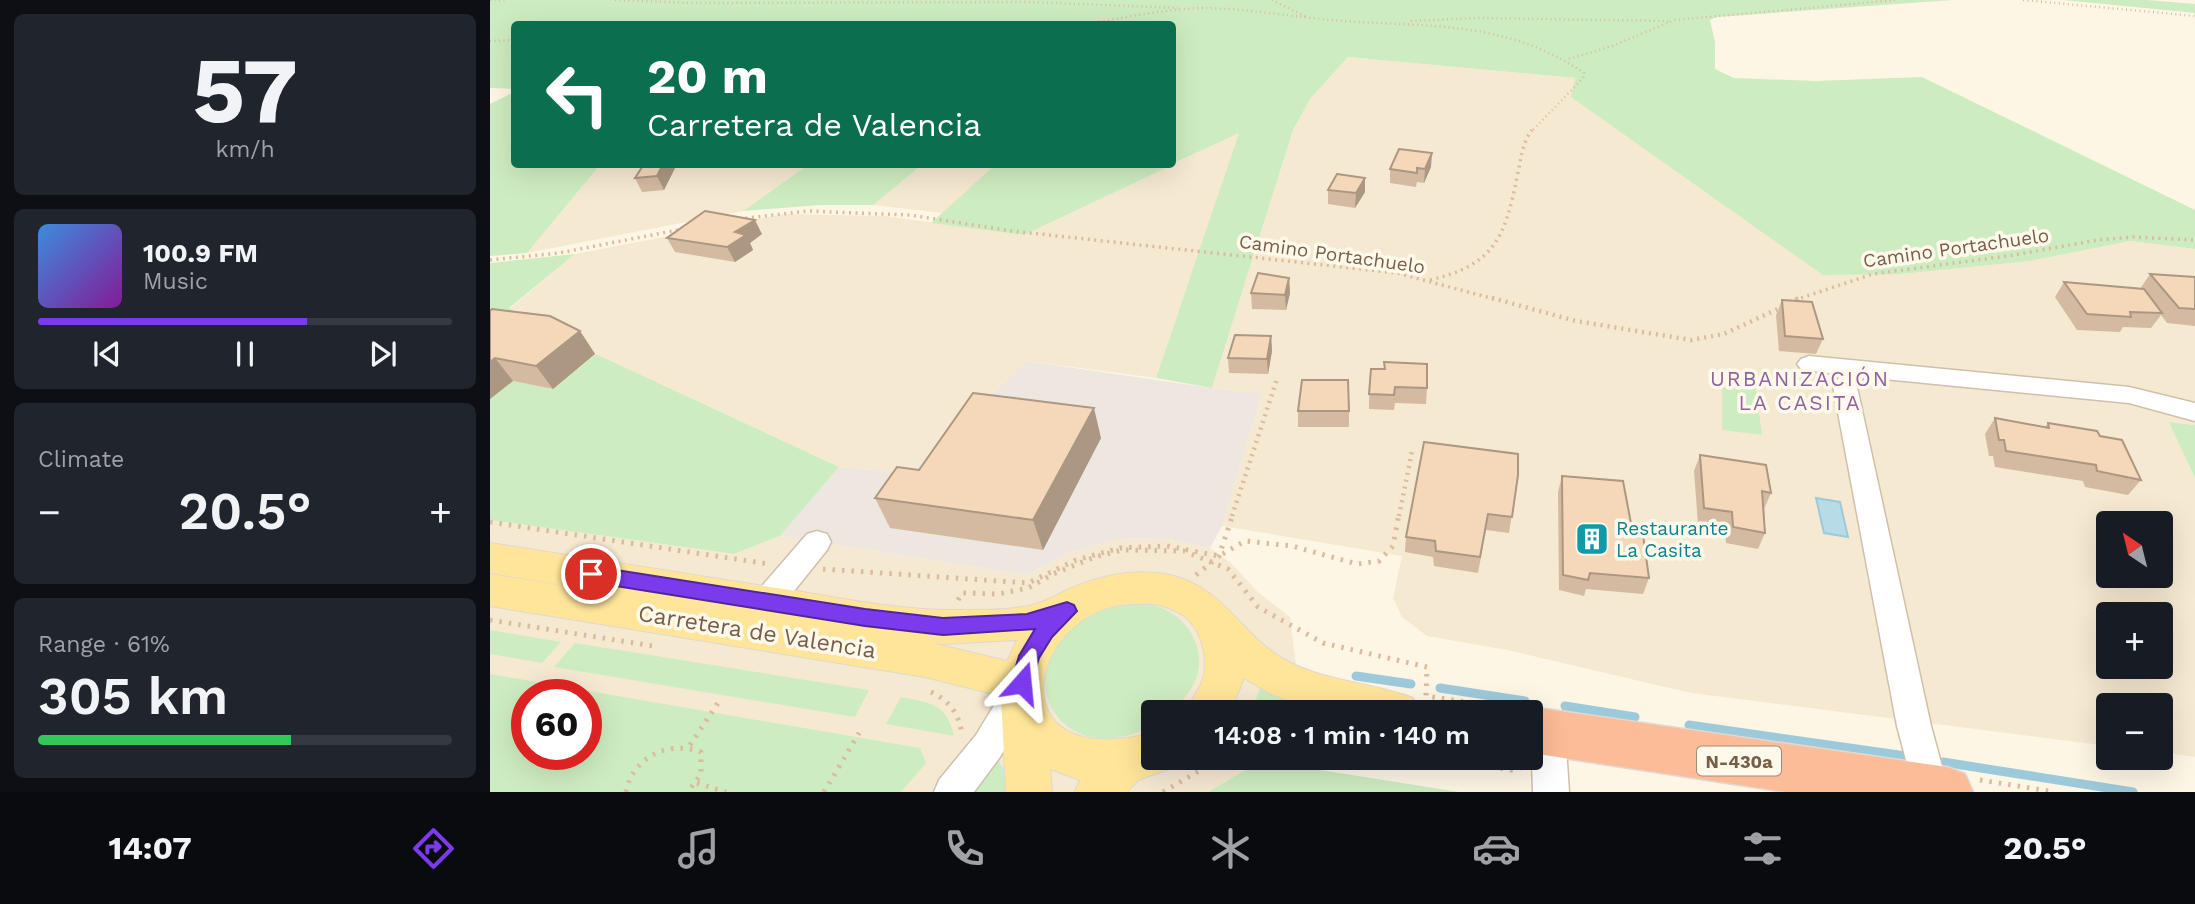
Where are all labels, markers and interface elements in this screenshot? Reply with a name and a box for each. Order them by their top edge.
text: 57 [192,37,298,144]
text: 20 m [647,47,768,105]
icon: left [532,49,623,140]
text: Carretera de Valencia [647,106,981,144]
text: km/h [215,136,275,163]
street label: Camino Portachuelo [1862,224,2050,272]
street label: Camino Portachuelo [1238,230,1426,278]
text: 100.9 FM [143,238,258,268]
text: Music [143,268,208,295]
icon: previous [88,335,126,373]
icon: pause [226,335,264,373]
icon: next [364,335,402,373]
district label: URBANIZACIÓN LA CASITA [1710,366,1890,415]
text: Climate [38,446,124,473]
text: 20.5° [179,481,311,542]
text: − [38,490,61,534]
text: + [429,490,452,534]
north arrow [2096,511,2174,588]
map controls [2096,511,2173,770]
place label: Restaurante La Casita [1616,517,1729,562]
building icon: Restaurante La Casita [1573,520,1611,558]
pin [561,544,621,604]
icon: arrive [572,555,610,593]
street label: Carretera de Valencia [636,600,878,664]
button: + [2096,602,2173,679]
text: Range · 61% [38,631,170,658]
position arrow [985,646,1059,720]
text: 305 km [38,666,228,727]
speed limit sign: 60 [511,679,602,770]
button: − [2096,693,2173,770]
text: 14:08 · 1 min · 140 m [1214,720,1470,750]
road number: N-430a [1697,746,1781,776]
icon: directions [409,824,458,873]
icon: music [674,824,723,873]
icon: phone [940,824,989,873]
icon: climate [1206,824,1255,873]
icon: car [1472,824,1521,873]
icon: filters [1738,824,1787,873]
text: 14:07 [108,829,192,867]
text: 20.5° [2003,829,2087,867]

